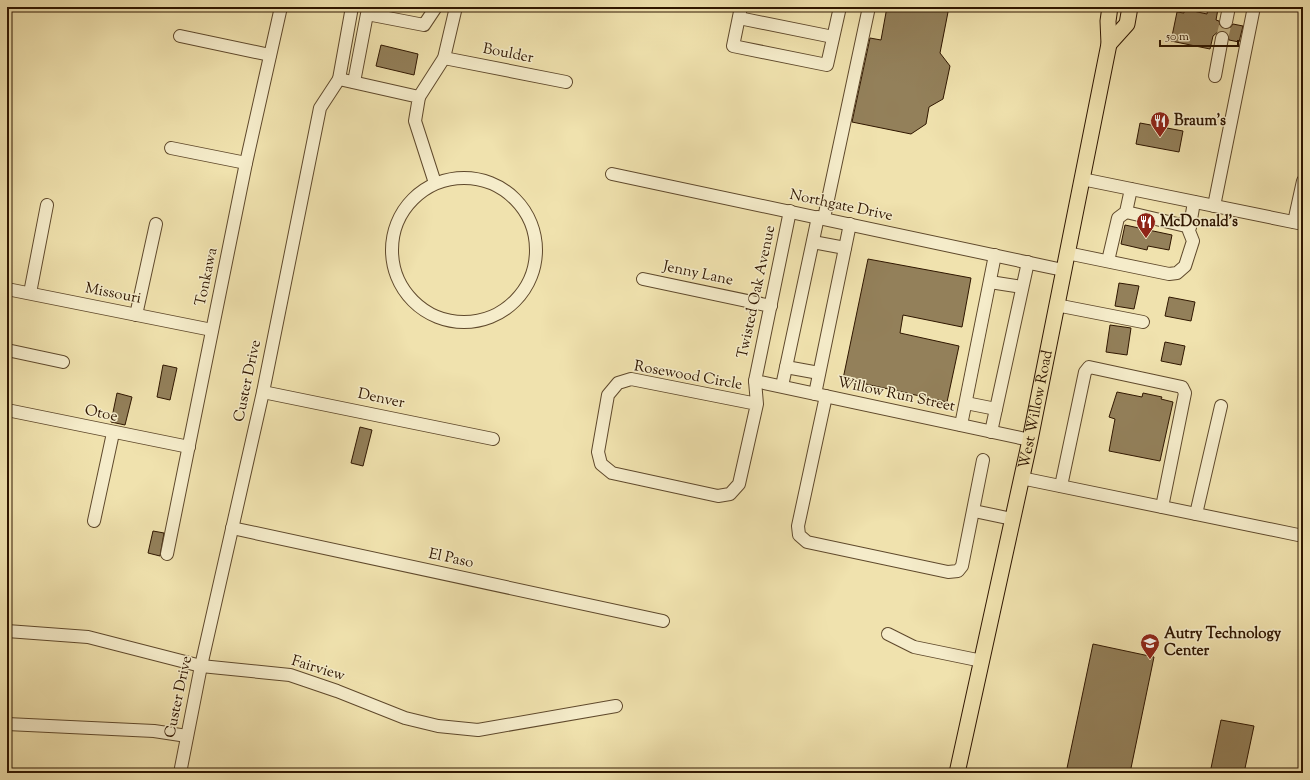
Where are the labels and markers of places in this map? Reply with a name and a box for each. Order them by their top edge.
restaurant icon: Braum's [1149,110,1171,138]
place label: Braum's [1174,111,1226,132]
restaurant icon: McDonald's [1135,211,1157,239]
place label: McDonald's [1160,212,1238,233]
place label: Autry Technology Center [1164,624,1282,662]
school or university icon: Autry Technology Center [1139,632,1161,660]

